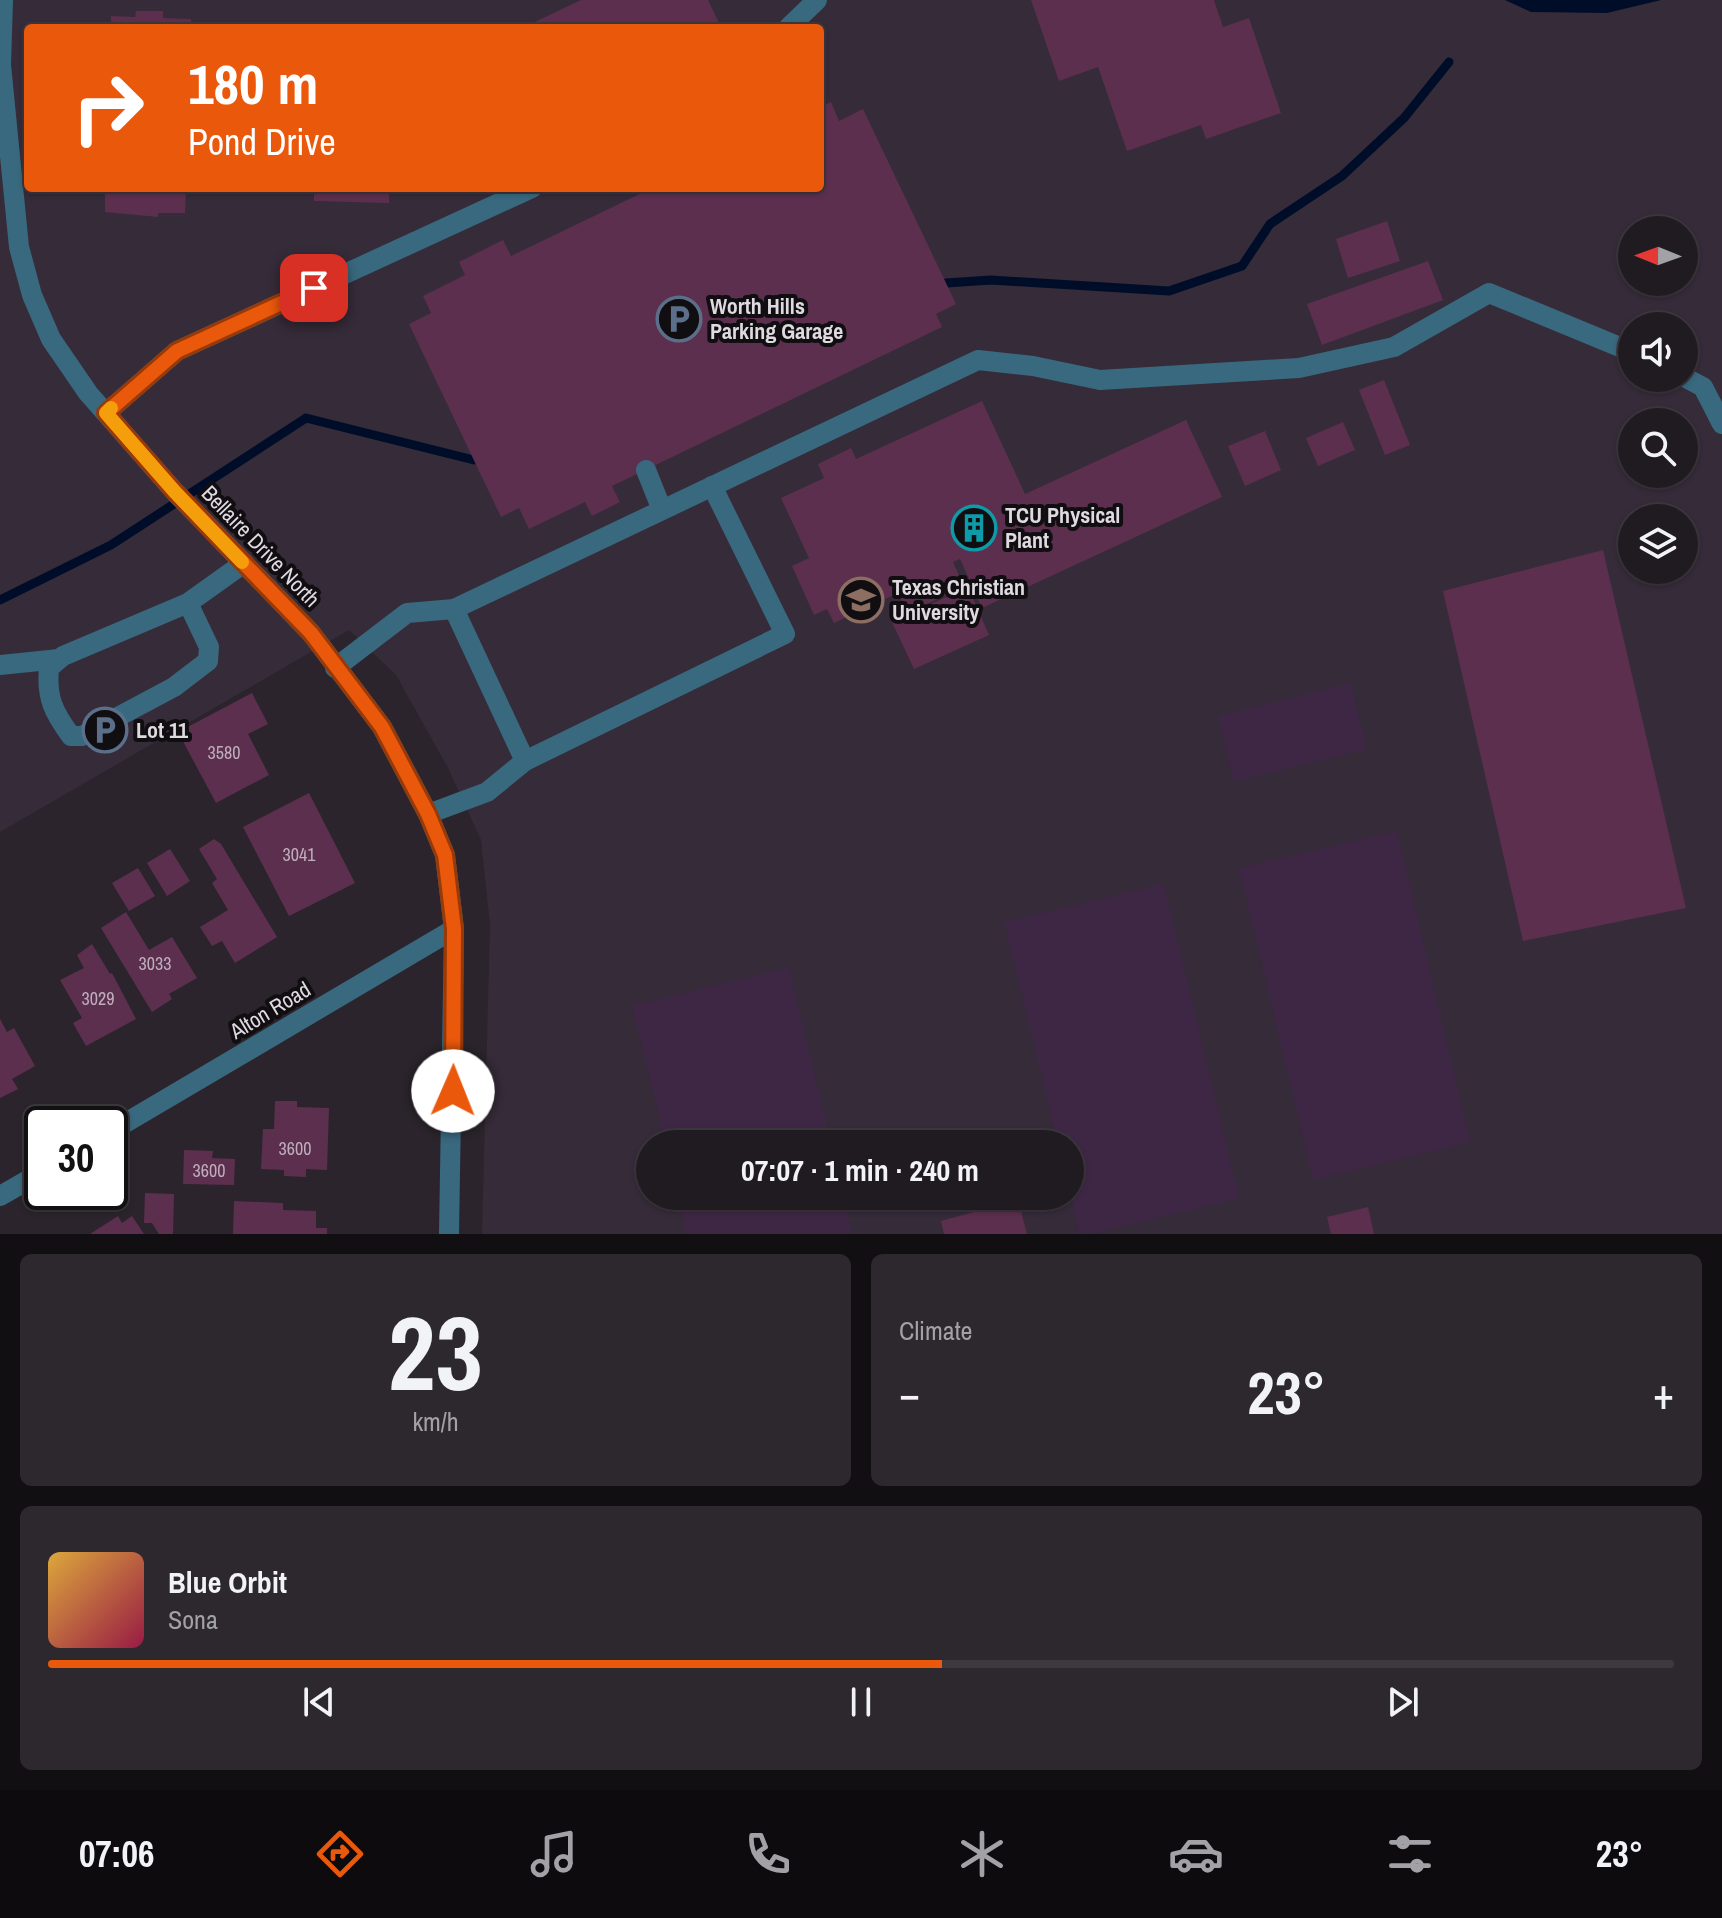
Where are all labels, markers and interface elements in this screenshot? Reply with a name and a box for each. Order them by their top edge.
text: 180 m [188,46,318,121]
icon: right [56,56,160,160]
text: Pond Drive [188,118,336,166]
north arrow [1618,216,1698,296]
map controls [1618,216,1698,584]
pin [280,254,348,322]
icon: arrive [292,266,336,310]
place label: Worth Hills Parking Garage [710,291,843,346]
parking icon: Worth Hills Parking Garage [655,295,703,343]
button: sound [1618,312,1698,392]
button: search [1618,408,1698,488]
street label: Bellaire Drive North [195,479,327,613]
place label: TCU Physical Plant [1005,500,1120,555]
building icon: TCU Physical Plant [950,504,998,552]
button: layers [1618,504,1698,584]
place label: Texas Christian University [892,572,1025,627]
school or university icon: Texas Christian University [837,576,885,624]
parking icon: Lot 11 [81,706,129,754]
place label: Lot 11 [136,715,189,745]
house number: 3580 [208,740,240,765]
house number: 3041 [283,842,316,867]
house number: 3033 [139,951,171,976]
street label: Alton Road [223,974,316,1046]
house number: 3029 [82,986,114,1011]
position arrow [411,1049,495,1133]
speed limit sign: 30 [24,1106,128,1210]
house number: 3600 [279,1136,311,1161]
text: 07:07 · 1 min · 240 m [741,1150,979,1190]
house number: 3600 [193,1158,225,1183]
text: 23 [388,1282,483,1422]
text: Climate [899,1313,972,1348]
text: 23° [1247,1352,1326,1433]
text: − [899,1363,920,1423]
text: + [1653,1363,1674,1423]
text: km/h [412,1404,459,1439]
text: Blue Orbit [168,1562,287,1602]
text: Sona [168,1602,218,1637]
icon: previous [297,1680,341,1724]
icon: pause [839,1680,883,1724]
icon: next [1381,1680,1425,1724]
icon: directions [312,1826,368,1882]
icon: music [526,1826,582,1882]
icon: phone [740,1826,796,1882]
icon: climate [954,1826,1010,1882]
icon: car [1168,1826,1224,1882]
icon: filters [1382,1826,1438,1882]
text: 07:06 [79,1830,154,1878]
text: 23° [1596,1830,1643,1878]

